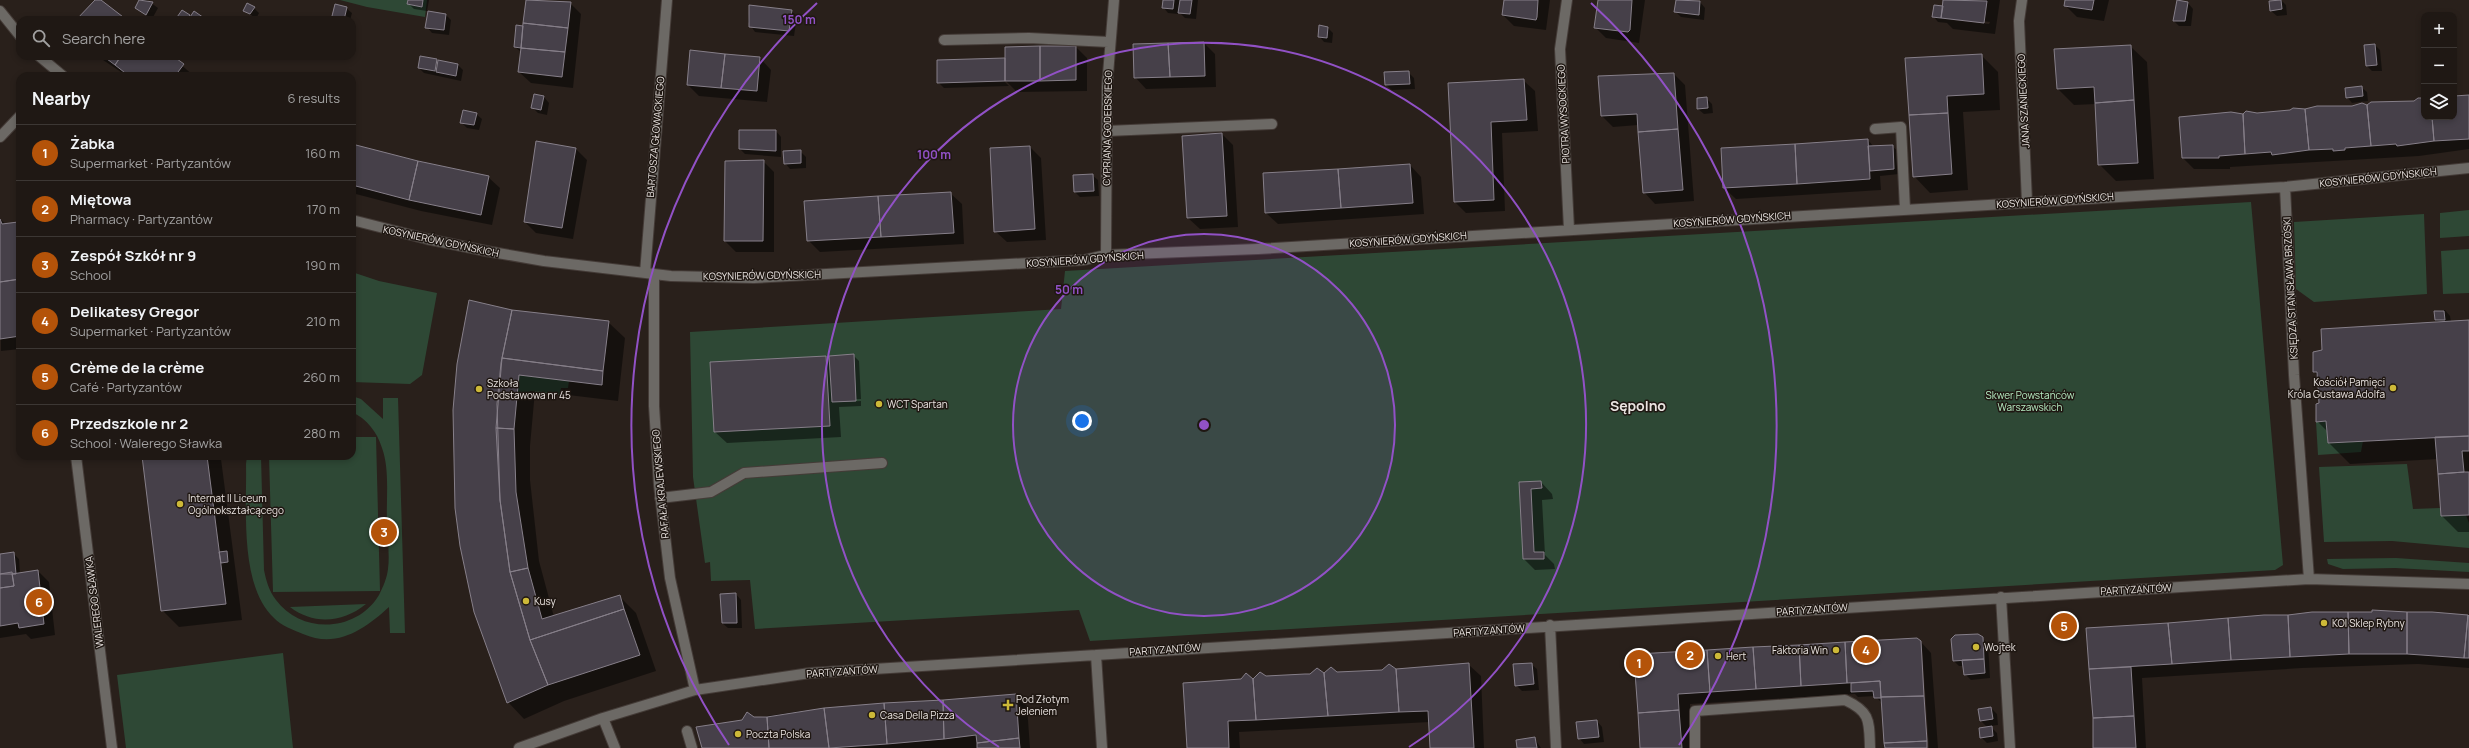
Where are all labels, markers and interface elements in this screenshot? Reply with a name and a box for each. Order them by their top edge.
text: 150 m [782,11,816,28]
map controls [2421,12,2457,120]
button: + [2421,12,2457,48]
search box [16,16,356,60]
icon: search [30,27,52,49]
text: Search here [62,28,145,49]
button: − [2421,48,2457,84]
street label: JANA SZANIECKIEGO [2014,54,2032,148]
street label: PIOTRA WYSOCKIEGO [1553,64,1573,164]
street label: CYPRIANA GODEBSKIEGO [1099,70,1115,186]
street label: BARTOSZA GŁOWACKIEGO [643,76,667,198]
button: layers [2421,84,2457,120]
text: Nearby [32,87,90,110]
text: 6 results [288,89,340,107]
text: Żabka [70,133,115,154]
text: 1 [42,144,48,162]
text: 160 m [305,144,340,162]
text: 100 m [917,146,951,163]
text: Supermarket · Partyzantów [70,154,231,172]
street label: KOSYNIERÓW GDYŃSKICH [2319,164,2438,190]
text: Miętowa [70,189,131,210]
street label: KOSYNIERÓW GDYŃSKICH [1996,189,2115,211]
text: 2 [41,200,49,218]
text: 170 m [307,200,340,218]
street label: KOSYNIERÓW GDYŃSKICH [1673,208,1792,230]
text: Pharmacy · Partyzantów [70,210,213,228]
street label: KSIĘDZA STANISŁAWA BRZÓSKI [2279,216,2301,360]
street label: KOSYNIERÓW GDYŃSKICH [382,222,500,260]
street label: KOSYNIERÓW GDYŃSKICH [1349,228,1468,250]
text: Zespół Szkół nr 9 [70,245,196,266]
street label: KOSYNIERÓW GDYŃSKICH [1026,248,1145,270]
text: 3 [41,256,49,274]
text: 190 m [305,256,340,274]
text: School [70,266,111,284]
street label: KOSYNIERÓW GDYŃSKICH [703,267,821,283]
text: 50 m [1055,281,1083,298]
text: Delikatesy Gregor [70,301,199,322]
text: 4 [41,312,49,330]
text: 210 m [306,312,340,330]
text: Supermarket · Partyzantów [70,322,231,340]
text: Crème de la crème [70,357,204,378]
text: 5 [41,368,49,386]
text: 260 m [303,368,340,386]
place label: Kościół Pamięci Króla Gustawa Adolfa [2288,375,2385,401]
place label: Szkoła Podstawowa nr 45 [487,376,571,402]
text: Café · Partyzantów [70,378,182,396]
marker: Kościół Pamięci Króla Gustawa Adolfa [2388,383,2398,393]
marker: Szkoła Podstawowa nr 45 [474,384,484,394]
park label: Skwer Powstańców Warszawskich [1986,388,2075,414]
district label: Sępolno [1610,396,1666,415]
place label: WCT Spartan [887,397,948,411]
marker: WCT Spartan [874,399,884,409]
your location [1072,411,1092,431]
text: Przedszkole nr 2 [70,413,188,434]
centre of rings [1197,418,1211,432]
text: 6 [41,424,49,442]
text: 280 m [303,424,340,442]
street label: RAFAŁA KRAJEWSKIEGO [648,429,672,539]
text: School · Walerego Sławka [70,434,222,452]
place label: Internat II Liceum Ogólnokształcącego [188,491,284,517]
marker: Internat II Liceum Ogólnokształcącego [175,499,185,509]
pin: 3 [371,517,397,547]
street label: WALEREGO SŁAWKA [81,555,107,649]
street label: PARTYZANTÓW [2100,580,2173,598]
pin: 6 [26,587,52,617]
place label: Kusy [534,594,557,608]
marker: Kusy [521,596,531,606]
street label: PARTYZANTÓW [1776,599,1849,618]
pin: 5 [2051,611,2077,641]
place label: KOI Sklep Rybny [2332,616,2405,630]
marker: KOI Sklep Rybny [2319,618,2329,628]
street label: PARTYZANTÓW [1453,620,1526,639]
pin: 4 [1853,635,1879,665]
street label: PARTYZANTÓW [1129,639,1202,658]
pin: 2 [1677,640,1703,670]
place label: Wojtek [1984,640,2017,654]
marker: Wojtek [1971,642,1981,652]
place label: Faktoria Win [1772,643,1828,657]
marker: Faktoria Win [1831,645,1841,655]
pin: 1 [1626,648,1652,678]
place label: Hert [1726,649,1746,663]
marker: Hert [1713,651,1723,661]
street label: PARTYZANTÓW [806,661,879,680]
place label: Pod Złotym Jeleniem [1016,692,1069,718]
marker: Pod Złotym Jeleniem [1003,700,1013,710]
place label: Casa Della Pizza [880,708,955,722]
marker: Casa Della Pizza [867,710,877,720]
place label: Poczta Polska [746,727,810,741]
marker: Poczta Polska [733,729,743,739]

